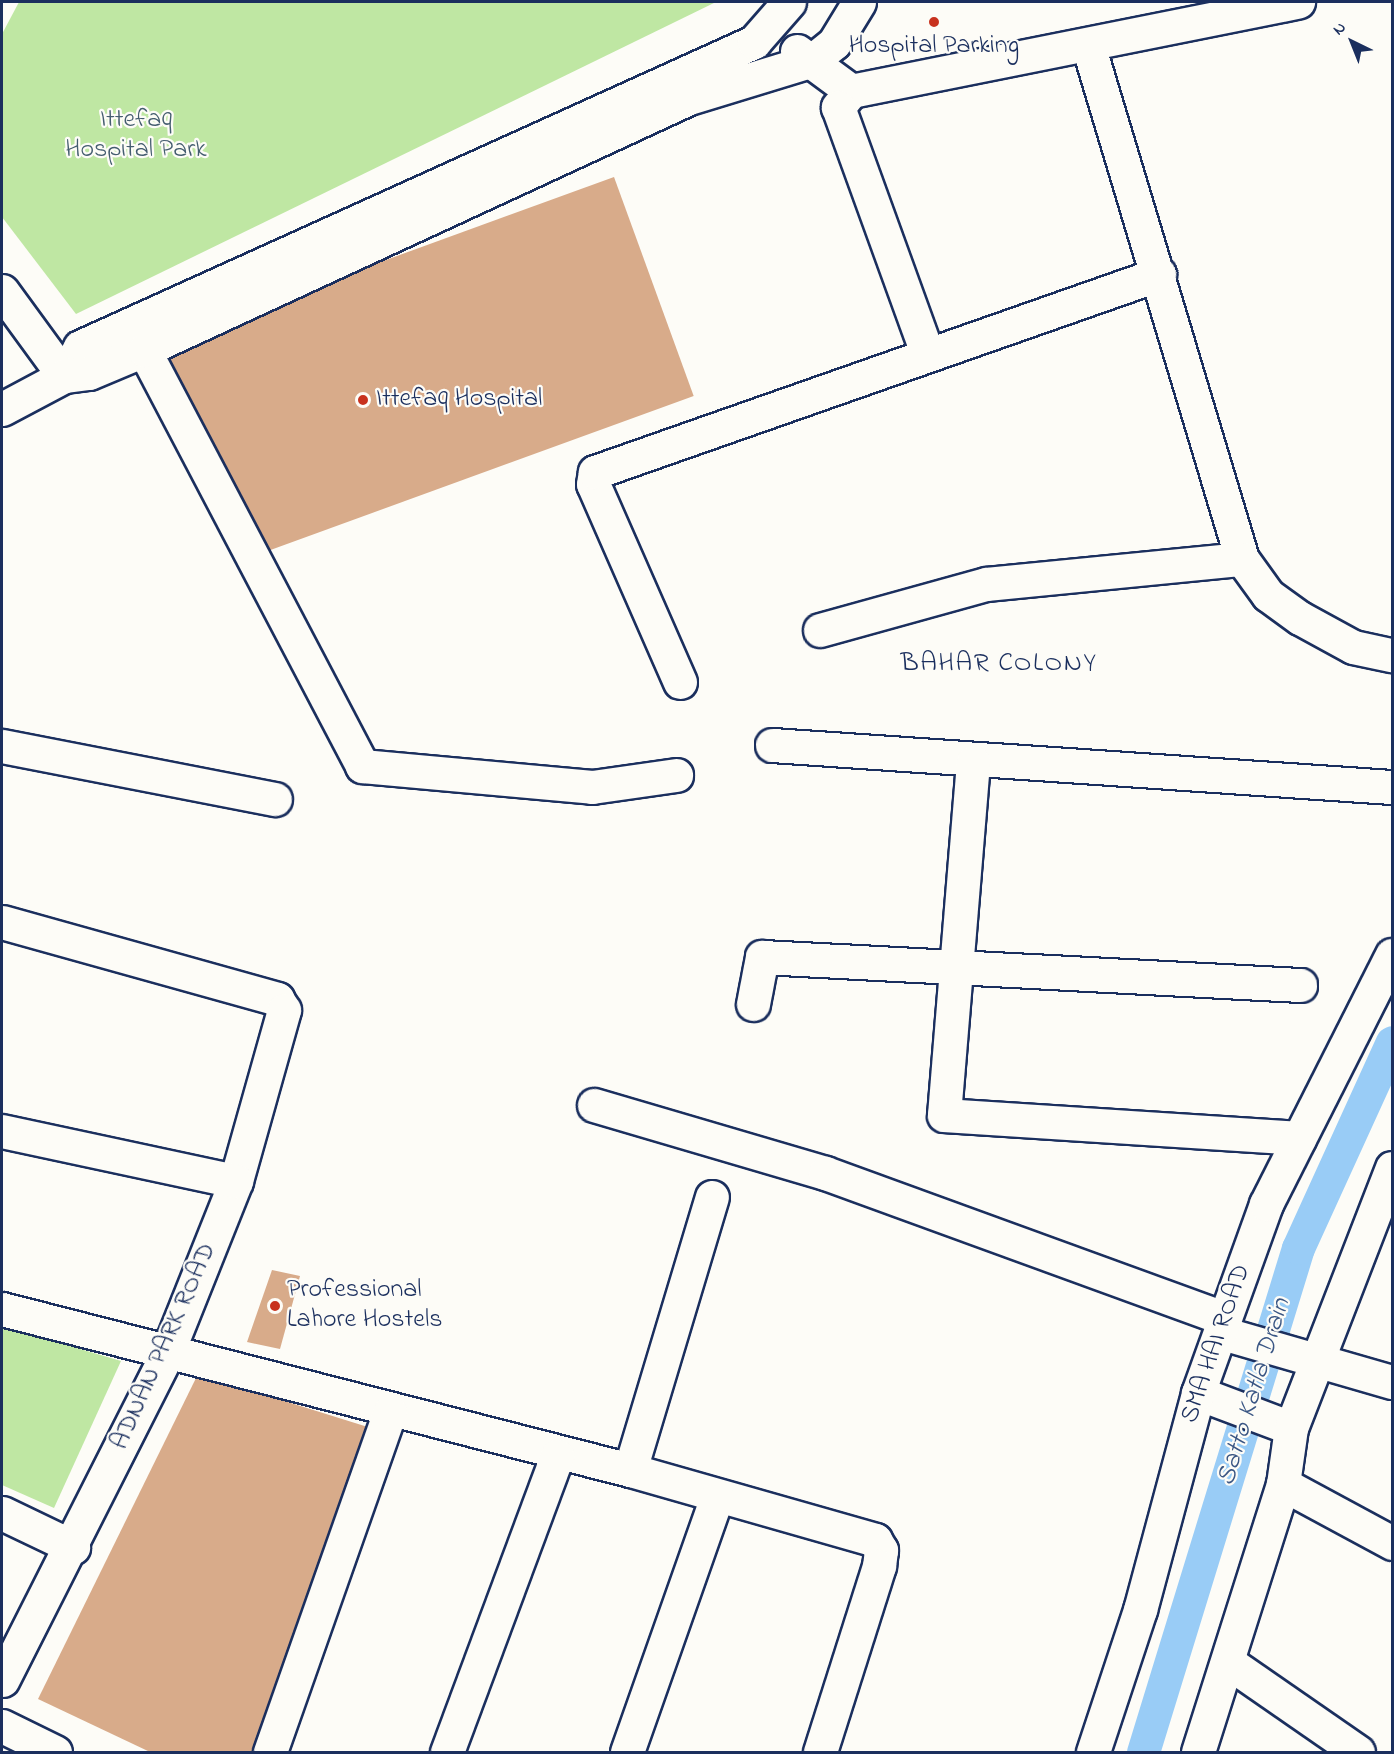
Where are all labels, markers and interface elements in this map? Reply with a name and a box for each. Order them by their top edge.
north arrow [1322,12,1382,72]
marker: Hospital Parking [927,15,941,29]
text: N [1328,16,1352,41]
place label: Hospital Parking [849,31,1019,63]
park label: Ittefaq Hospital Park [65,105,207,166]
place label: Ittefaq Hospital [376,384,542,416]
marker: Ittefaq Hospital [354,391,372,409]
district label: BAHAR COLONY [901,648,1097,680]
street label: ADNAN PARK ROAD [105,1239,225,1455]
street label: SMA HAI ROAD [1175,1261,1259,1427]
place label: Professional Lahore Hostels [287,1275,443,1336]
water label: Satto Katla Drain [1210,1294,1298,1490]
marker: Professional Lahore Hostels [268,1299,282,1313]

